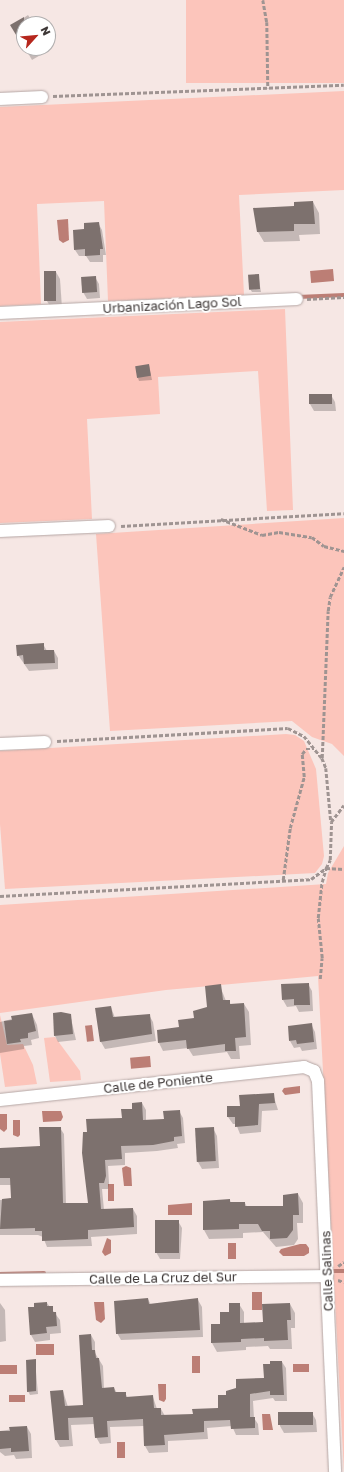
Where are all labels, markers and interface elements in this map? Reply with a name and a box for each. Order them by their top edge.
north arrow [16,16,56,56]
text: N [39,24,54,37]
street label: Urbanización Lago Sol [102,294,242,316]
street label: Calle de Poniente [103,1070,213,1096]
street label: Calle Salinas [318,1230,336,1312]
street label: Calle de La Cruz del Sur [89,1269,237,1287]

